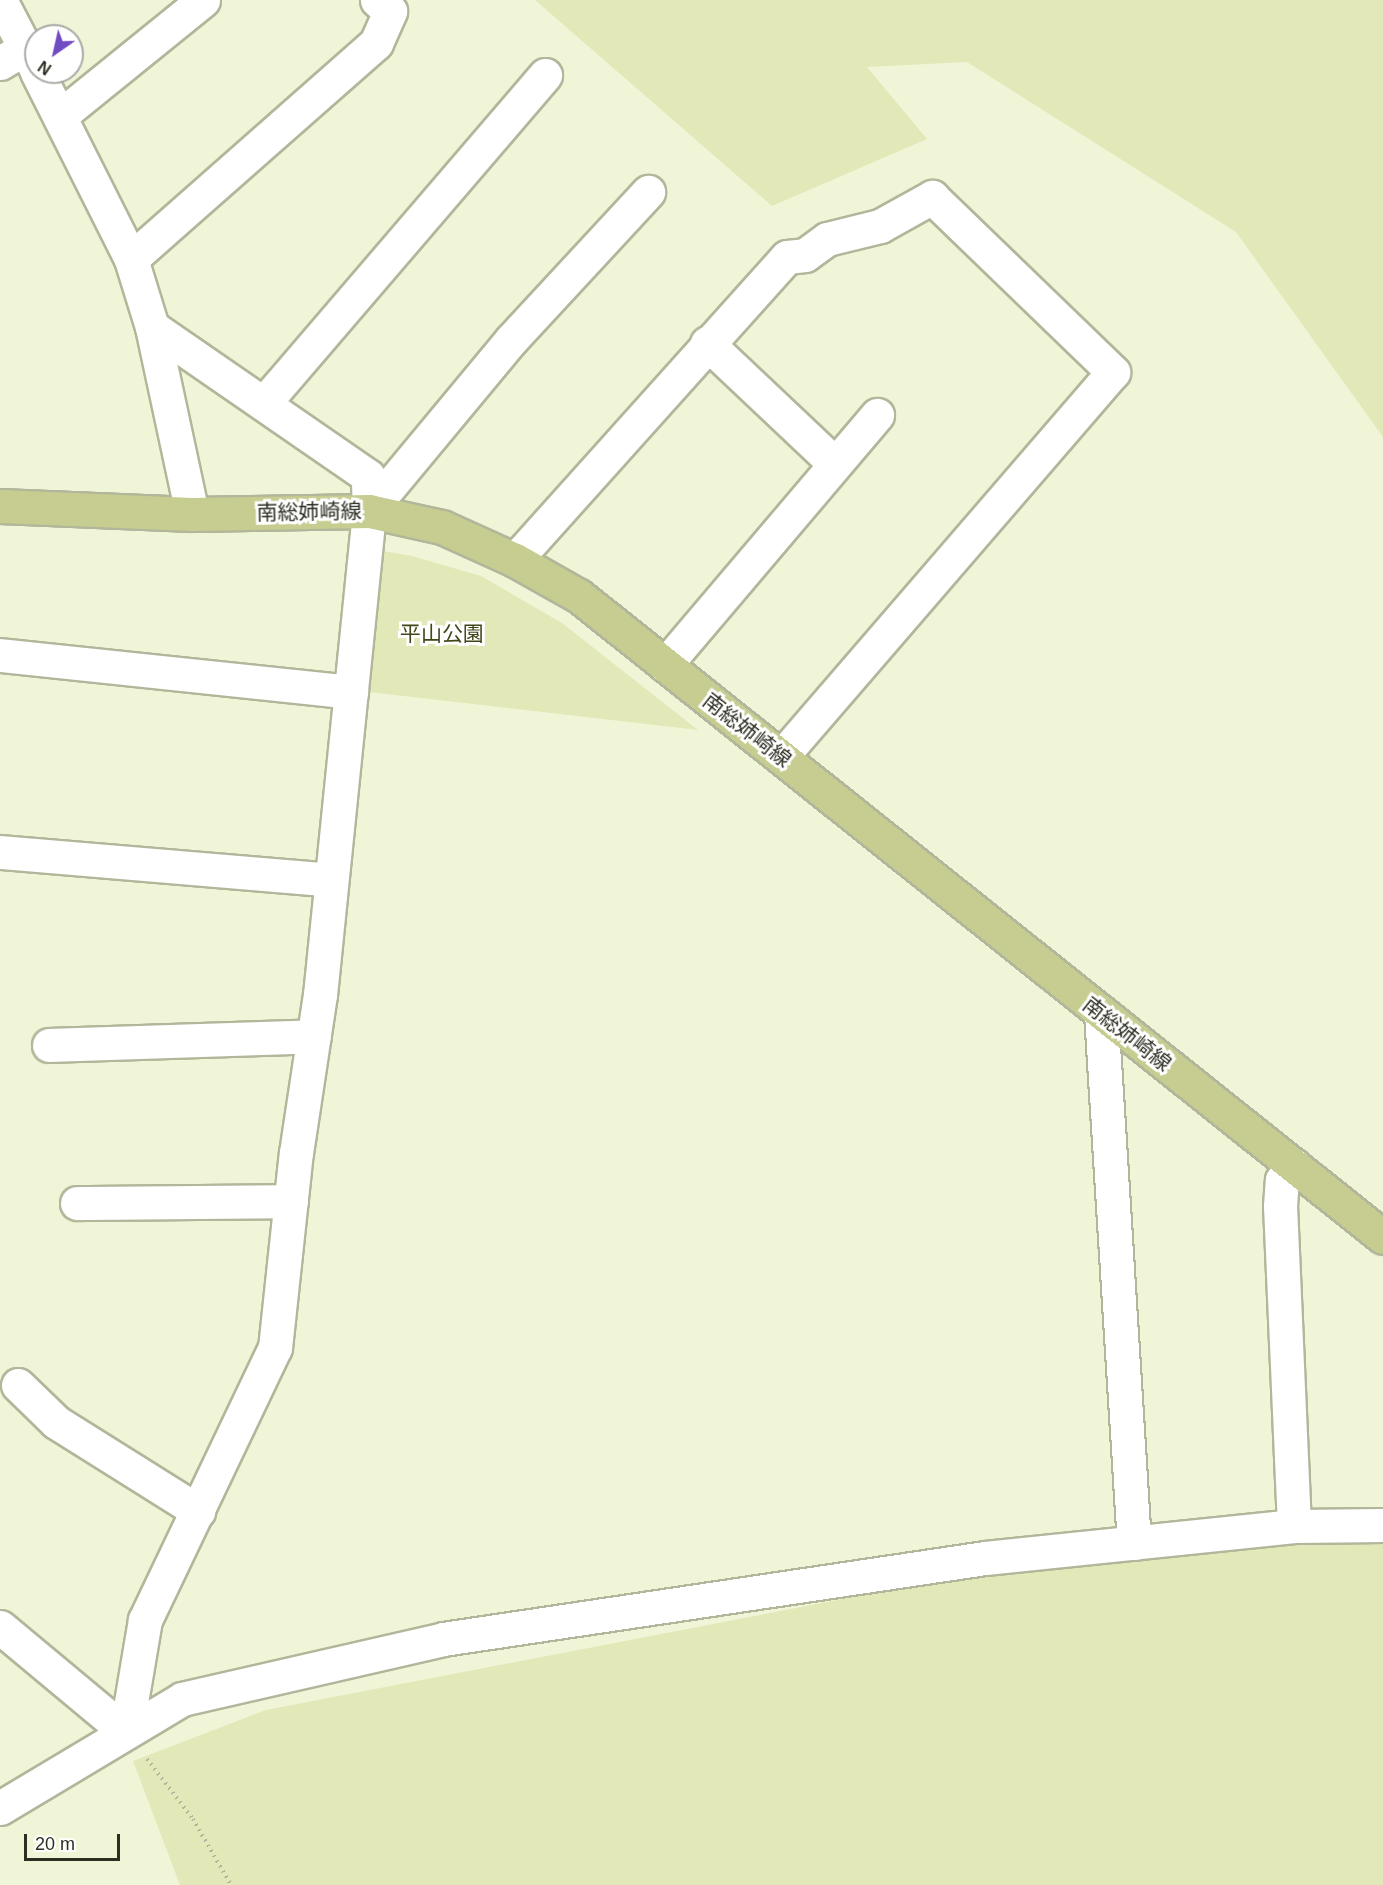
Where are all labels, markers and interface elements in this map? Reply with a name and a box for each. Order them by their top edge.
north arrow [24,24,84,84]
text: N [35,57,54,78]
street label: 南総姉崎線 [256,498,362,526]
park label: 平山公園 [400,621,484,647]
street label: 南総姉崎線 [698,688,796,772]
street label: 南総姉崎線 [1078,992,1176,1076]
scale bar [27,1822,123,1860]
text: 20 m [35,1834,75,1854]

